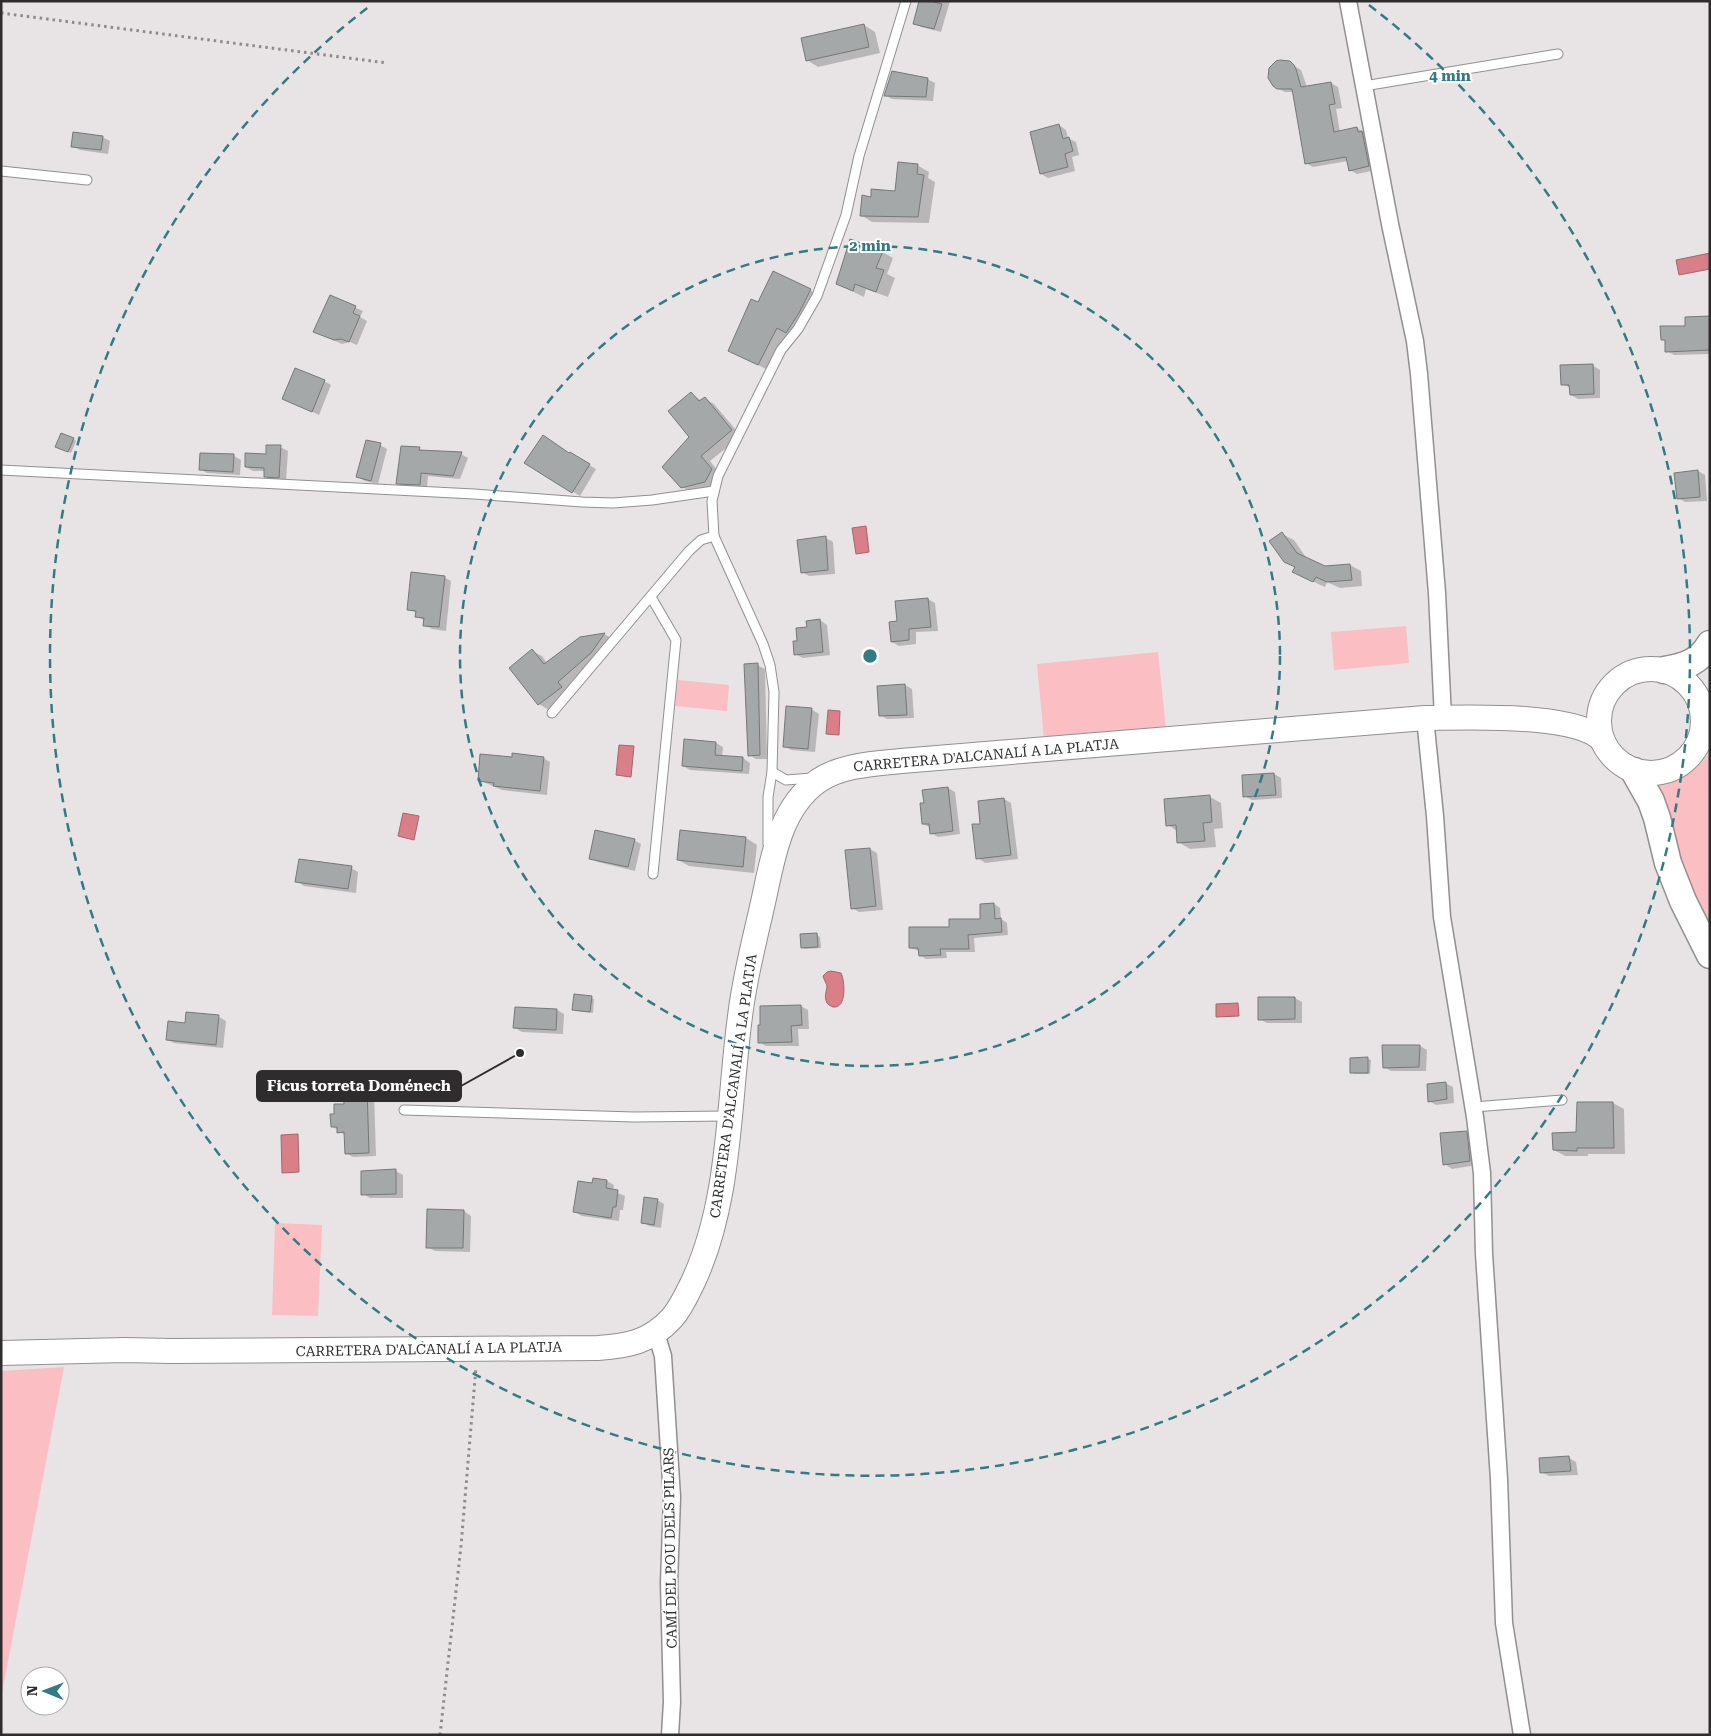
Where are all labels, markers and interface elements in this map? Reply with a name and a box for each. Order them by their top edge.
text: 4 min [1429,67,1471,85]
text: 2 min [849,237,891,255]
centre of rings [861,647,879,665]
street label: CARRETERA D'ALCANALÍ A LA PLATJA [852,735,1120,775]
street label: CARRETERA D'ALCANALÍ A LA PLATJA [707,953,760,1219]
callout: Ficus torreta Doménech [257,1071,461,1101]
text: Ficus torreta Doménech [267,1077,451,1095]
street label: CARRETERA D'ALCANALÍ A LA PLATJA [296,1339,563,1359]
street label: CAMÍ DEL POU DELS PILARS [660,1447,680,1649]
north arrow [20,1666,70,1716]
text: N [24,1685,40,1696]

